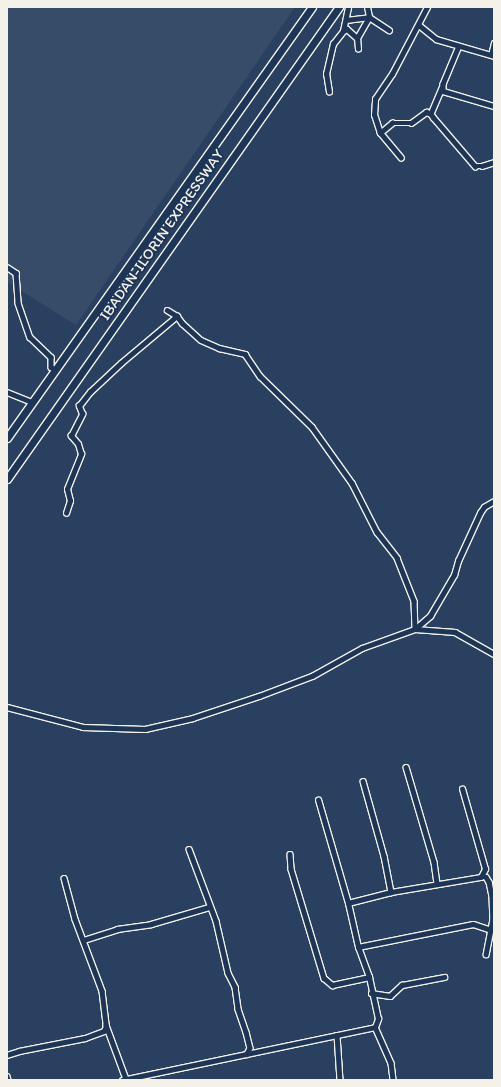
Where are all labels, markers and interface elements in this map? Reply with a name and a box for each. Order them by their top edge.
street label: IBADAN-ILORIN EXPRESSWAY [96,146,228,324]

